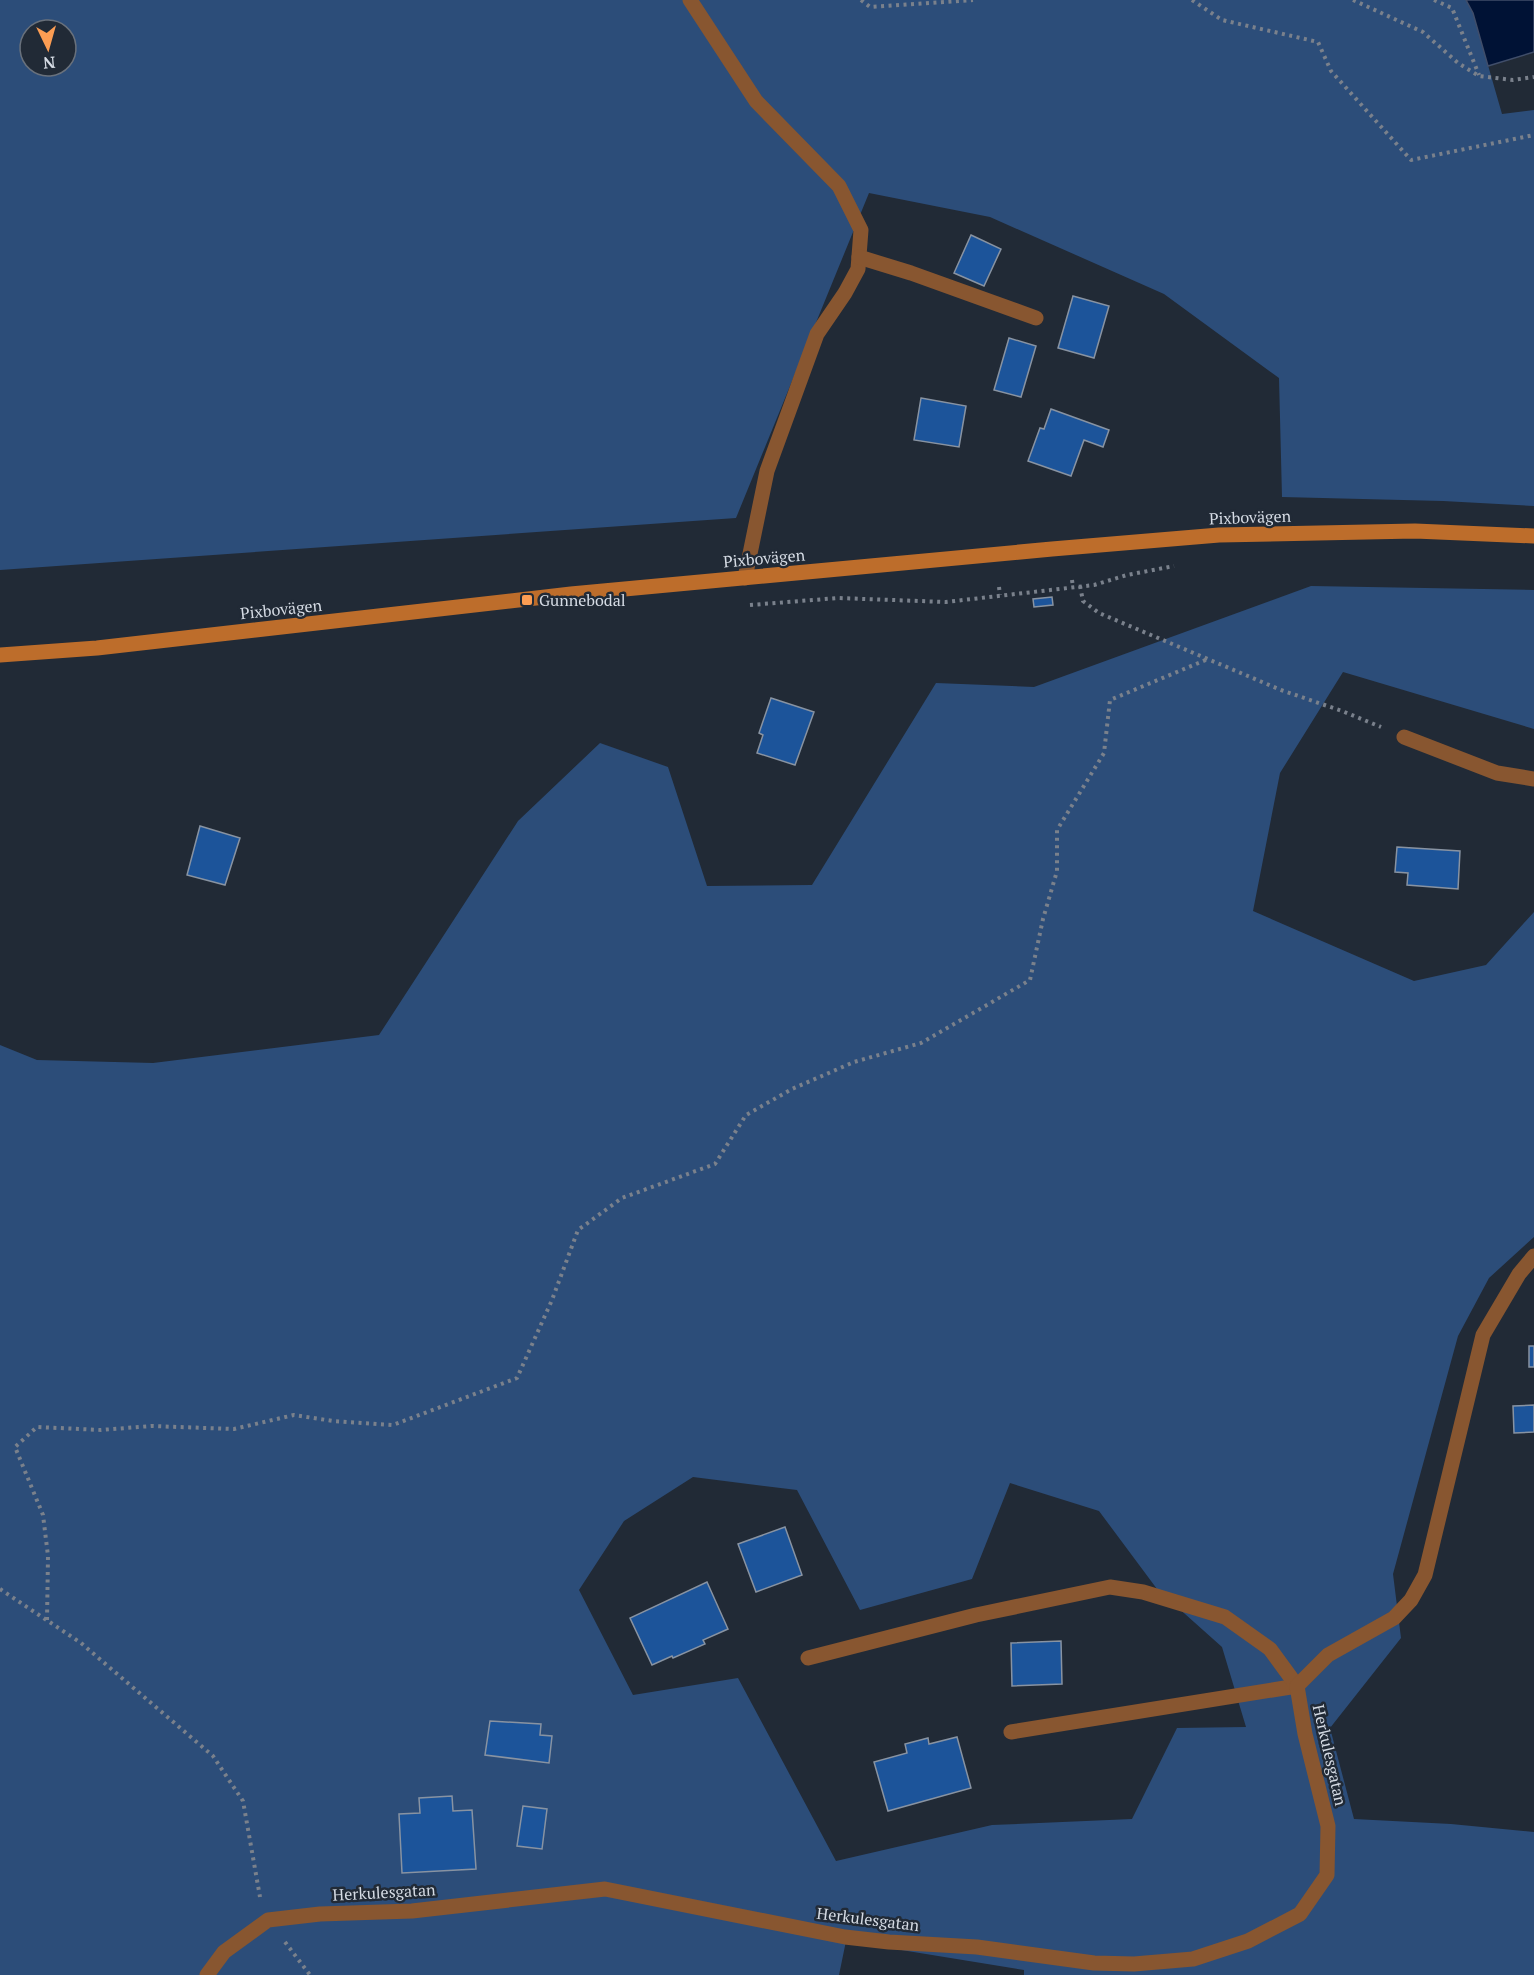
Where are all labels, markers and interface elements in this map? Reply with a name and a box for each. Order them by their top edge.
north arrow [18,18,78,78]
text: N [42,51,56,74]
street label: Pixbovägen [1209,505,1292,529]
street label: Pixbovägen [722,543,806,573]
place label: Gunnebodal [539,589,626,611]
marker: Gunnebodal [520,593,534,607]
street label: Pixbovägen [239,594,323,624]
street label: Herkulesgatan [1308,1702,1352,1808]
street label: Herkulesgatan [332,1878,437,1906]
street label: Herkulesgatan [815,1902,921,1936]

